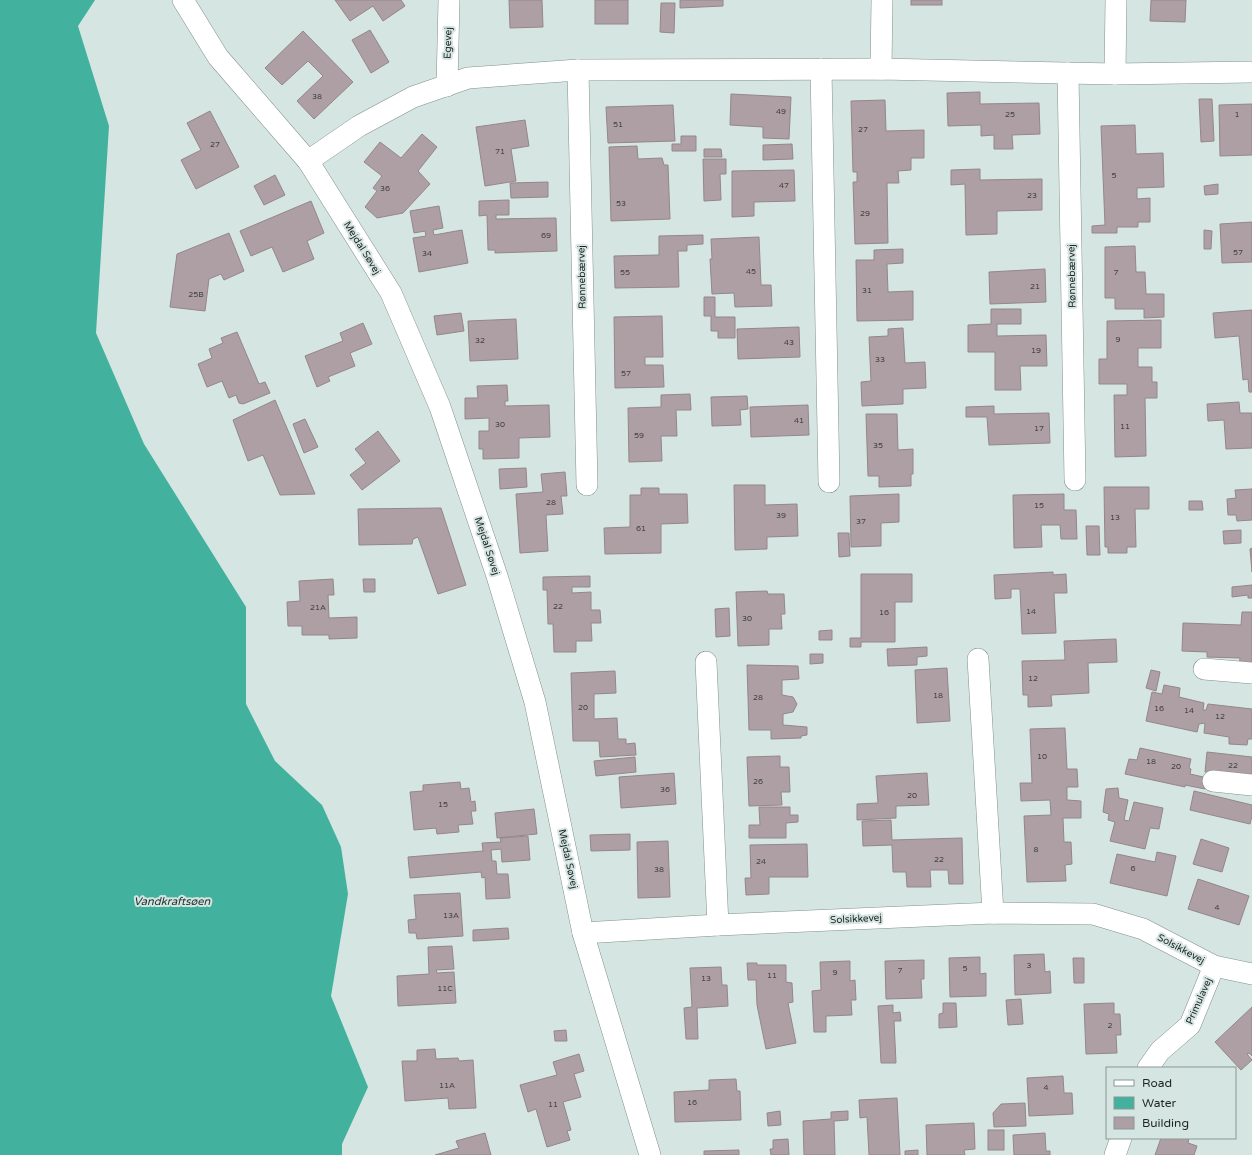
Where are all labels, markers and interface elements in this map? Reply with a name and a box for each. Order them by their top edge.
street label: Egevej [441,27,455,59]
house number: 38 [312,92,322,101]
house number: 49 [776,107,786,116]
house number: 25 [1005,110,1015,119]
house number: 1 [1234,110,1240,119]
house number: 51 [613,120,623,129]
house number: 27 [858,125,868,134]
house number: 27 [210,140,220,149]
house number: 71 [495,147,505,156]
house number: 5 [1111,171,1117,180]
house number: 47 [779,181,789,190]
house number: 36 [380,184,390,193]
house number: 23 [1027,191,1037,200]
house number: 53 [616,199,626,208]
house number: 29 [860,209,870,218]
street label: Mejdal Søvej [341,219,383,277]
house number: 69 [541,231,551,240]
street label: Rønnebærvej [1065,244,1079,308]
street label: Rønnebærvej [575,245,589,309]
house number: 57 [1233,248,1243,257]
house number: 34 [422,249,432,258]
house number: 45 [746,267,756,276]
house number: 55 [620,268,630,277]
house number: 7 [1113,268,1119,277]
house number: 21 [1030,282,1040,291]
house number: 31 [862,286,872,295]
house number: 25B [188,290,204,299]
house number: 9 [1115,335,1121,344]
house number: 32 [475,336,485,345]
house number: 43 [784,338,794,347]
house number: 19 [1031,346,1041,355]
house number: 33 [875,355,885,364]
house number: 57 [621,369,631,378]
house number: 41 [794,416,804,425]
house number: 30 [495,420,505,429]
house number: 11 [1120,422,1130,431]
house number: 17 [1034,424,1044,433]
house number: 59 [634,431,644,440]
house number: 35 [873,441,883,450]
house number: 28 [546,498,556,507]
house number: 15 [1034,501,1044,510]
house number: 39 [776,511,786,520]
house number: 13 [1110,513,1120,522]
street label: Mejdal Søvej [472,515,502,577]
house number: 37 [856,517,866,526]
house number: 61 [636,524,646,533]
house number: 22 [553,602,563,611]
house number: 21A [310,603,326,612]
house number: 14 [1026,607,1036,616]
house number: 16 [879,608,889,617]
house number: 30 [742,614,752,623]
house number: 12 [1028,674,1038,683]
house number: 18 [933,691,943,700]
house number: 28 [753,693,763,702]
house number: 20 [578,703,588,712]
house number: 16 [1154,704,1164,713]
house number: 14 [1184,706,1194,715]
house number: 12 [1215,712,1225,721]
house number: 10 [1037,752,1047,761]
house number: 18 [1146,757,1156,766]
house number: 22 [1228,761,1238,770]
house number: 20 [1171,762,1181,771]
house number: 26 [753,777,763,786]
house number: 36 [660,785,670,794]
house number: 20 [907,791,917,800]
house number: 15 [438,800,448,809]
street label: Mejdal Søvej [556,828,580,890]
house number: 8 [1033,845,1039,854]
house number: 22 [934,855,944,864]
house number: 24 [756,857,766,866]
house number: 6 [1130,864,1136,873]
house number: 38 [654,865,664,874]
water label: Vandkraftsøen [134,895,210,908]
house number: 4 [1214,903,1220,912]
house number: 13A [443,911,459,920]
street label: Solsikkevej [830,912,882,926]
street label: Solsikkevej [1155,932,1207,966]
house number: 3 [1026,961,1032,970]
house number: 5 [962,964,968,973]
house number: 7 [897,966,903,975]
house number: 9 [832,968,838,977]
house number: 11 [767,971,777,980]
house number: 13 [701,974,711,983]
street label: Primulavej [1183,976,1215,1026]
house number: 11C [437,984,453,993]
house number: 2 [1107,1021,1113,1030]
legend [1106,1067,1236,1139]
text: Road [1142,1076,1172,1090]
house number: 11A [439,1081,455,1090]
house number: 4 [1043,1083,1049,1092]
text: Water [1142,1096,1177,1110]
house number: 16 [687,1098,697,1107]
house number: 11 [548,1100,558,1109]
text: Building [1142,1116,1189,1130]

